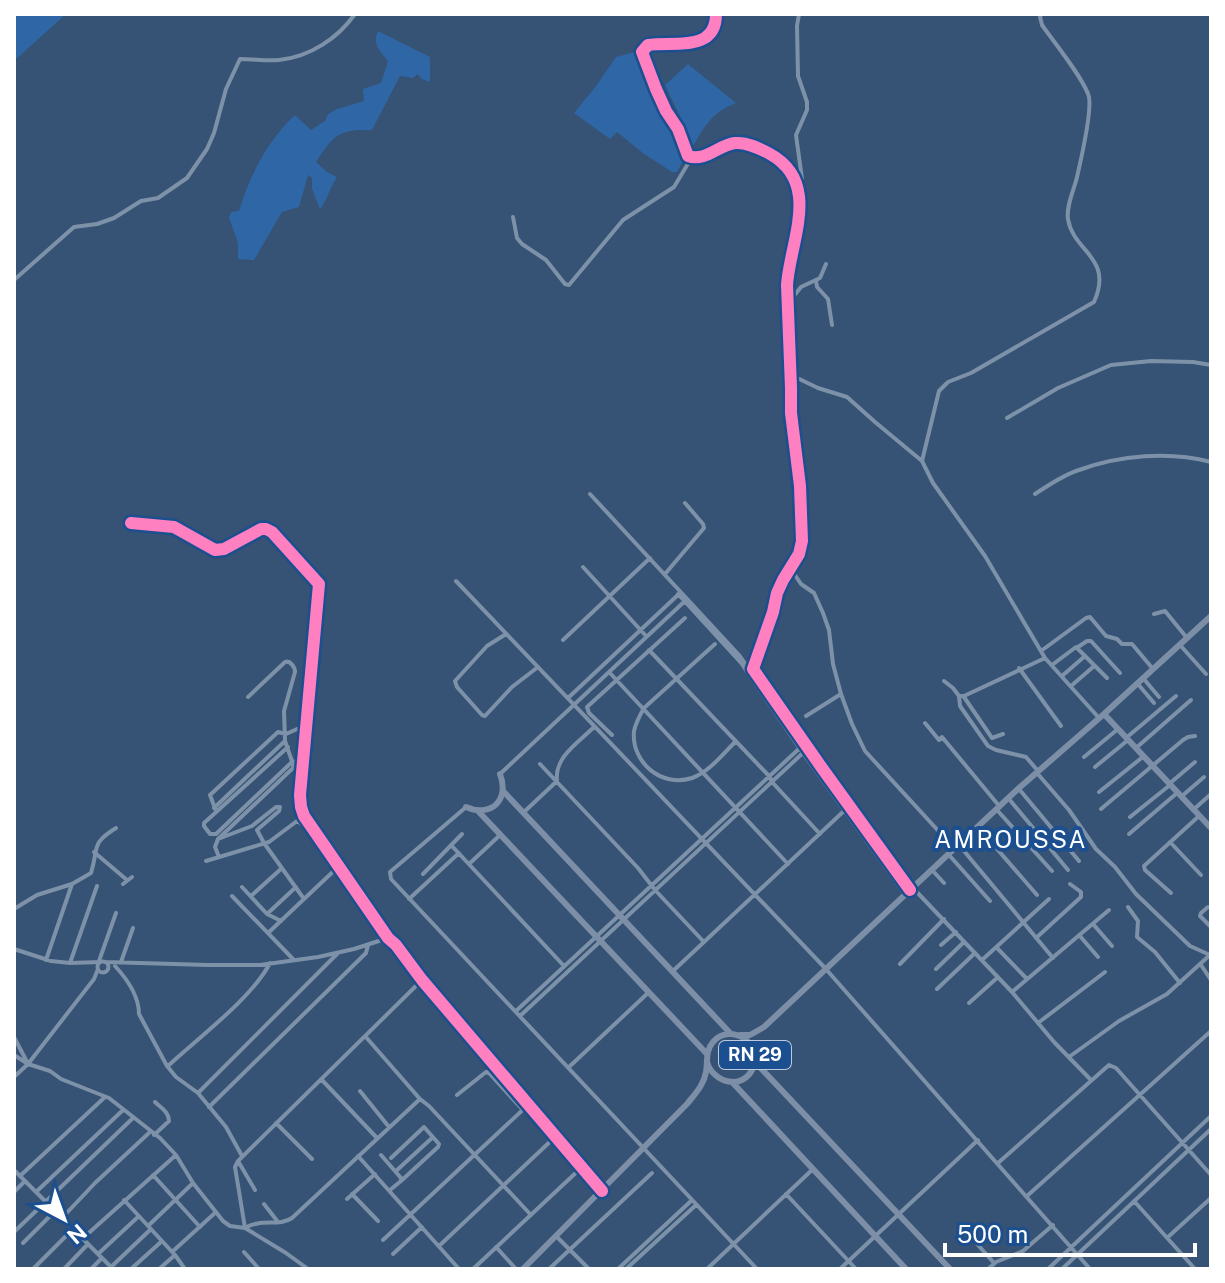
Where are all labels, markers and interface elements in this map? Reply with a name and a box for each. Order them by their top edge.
district label: AMROUSSA [934,825,1088,853]
road number: RN 29 [719,1041,791,1069]
north arrow [24,1179,104,1259]
scale bar [945,1207,1195,1257]
text: N [62,1219,92,1250]
text: 500 m [957,1220,1028,1248]

